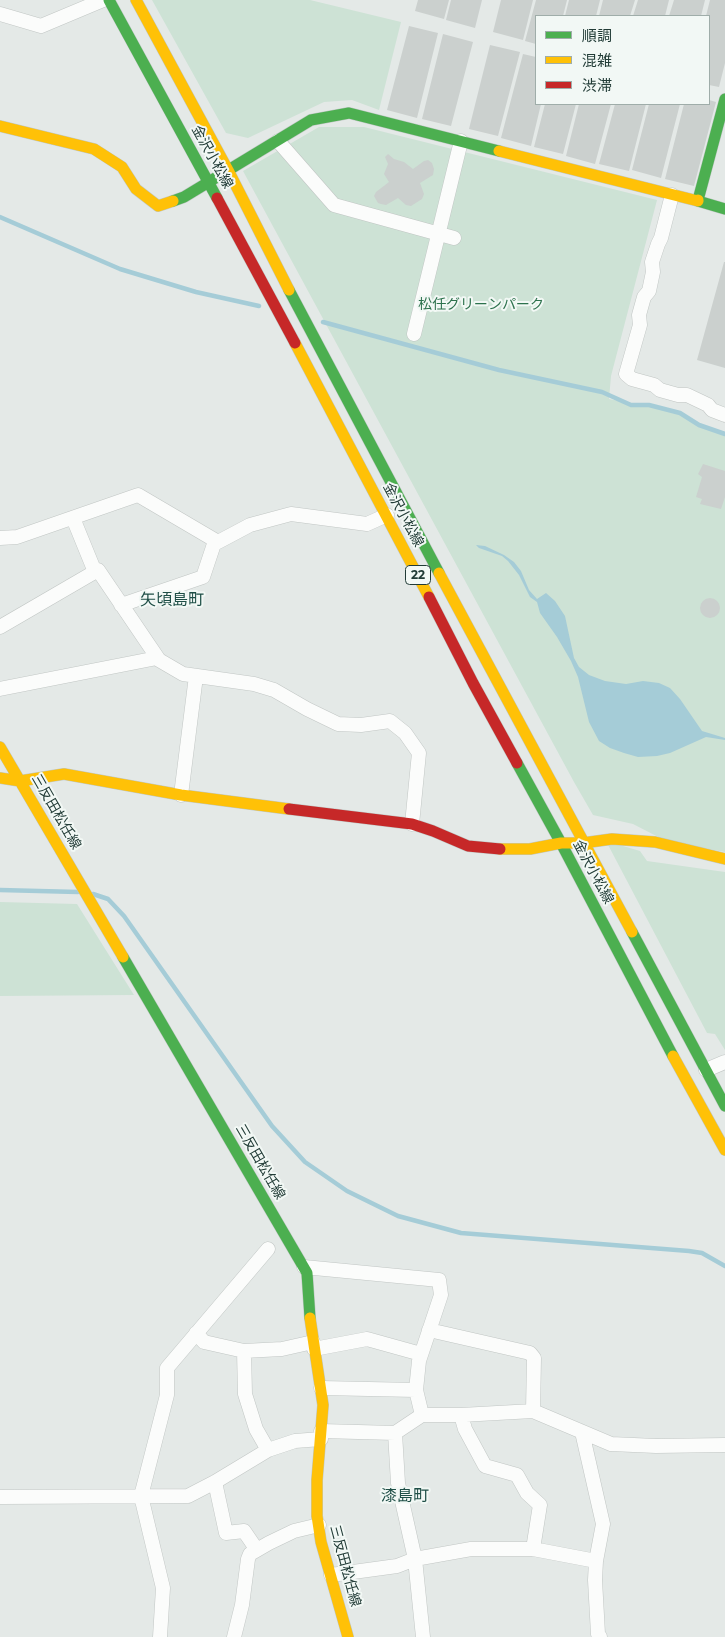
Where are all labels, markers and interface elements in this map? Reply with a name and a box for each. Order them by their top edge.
legend [535,15,710,105]
text: 順調 [582,26,612,45]
text: 混雑 [582,51,612,70]
text: 渋滞 [582,76,612,95]
street label: 金沢小松線 [188,122,236,192]
park label: 松任グリーンパーク [418,297,544,313]
street label: 金沢小松線 [379,480,427,550]
road number: 22 [406,566,430,584]
district label: 矢頃島町 [140,590,204,610]
street label: 三反田松任線 [28,771,84,853]
street label: 金沢小松線 [569,837,617,907]
street label: 三反田松任線 [232,1121,288,1203]
district label: 漆島町 [381,1486,429,1506]
street label: 三反田松任線 [326,1523,364,1609]

